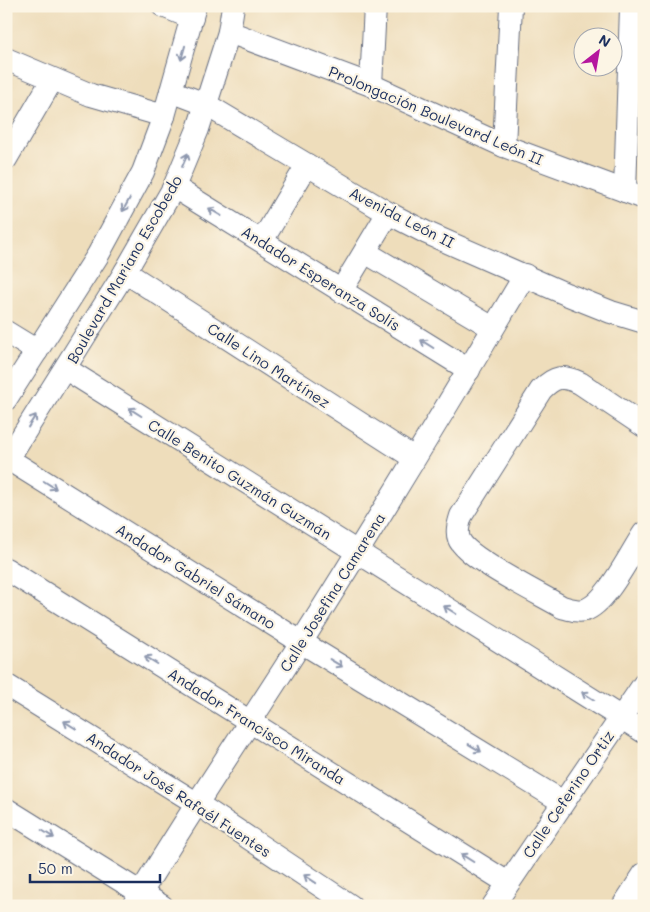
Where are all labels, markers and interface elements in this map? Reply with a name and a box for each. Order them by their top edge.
north arrow [572,28,622,78]
text: N [595,30,614,51]
one-way arrow [177,45,187,61]
street label: Prolongación Boulevard León II [326,61,547,169]
one-way arrow [181,153,191,168]
street label: Boulevard Mariano Escobedo [62,171,186,367]
street label: Avenida León II [346,182,458,252]
one-way arrow [121,198,131,213]
one-way arrow [208,207,222,217]
street label: Andador Esperanza Solís [238,221,404,335]
street label: Calle Lino Martínez [204,318,334,412]
one-way arrow [421,339,435,349]
one-way arrow [128,407,142,417]
one-way arrow [27,414,38,428]
street label: Calle Benito Guzmán Guzmán [144,414,336,544]
one-way arrow [42,480,56,490]
street label: Calle Josefina Camarena [275,509,389,675]
street label: Andador Gabriel Sámano [112,519,280,633]
one-way arrow [444,605,458,615]
one-way arrow [144,655,158,665]
one-way arrow [329,659,343,669]
street label: Andador Francisco Miranda [164,663,350,789]
one-way arrow [582,691,596,701]
one-way arrow [64,720,78,730]
street label: Calle Ceferino Ortiz [518,726,618,862]
street label: Andador José Rafaél Fuentes [83,727,275,861]
one-way arrow [467,743,481,753]
one-way arrow [40,830,54,840]
scale bar [30,852,160,884]
one-way arrow [460,852,474,862]
text: 50 m [38,858,73,878]
one-way arrow [304,874,318,884]

